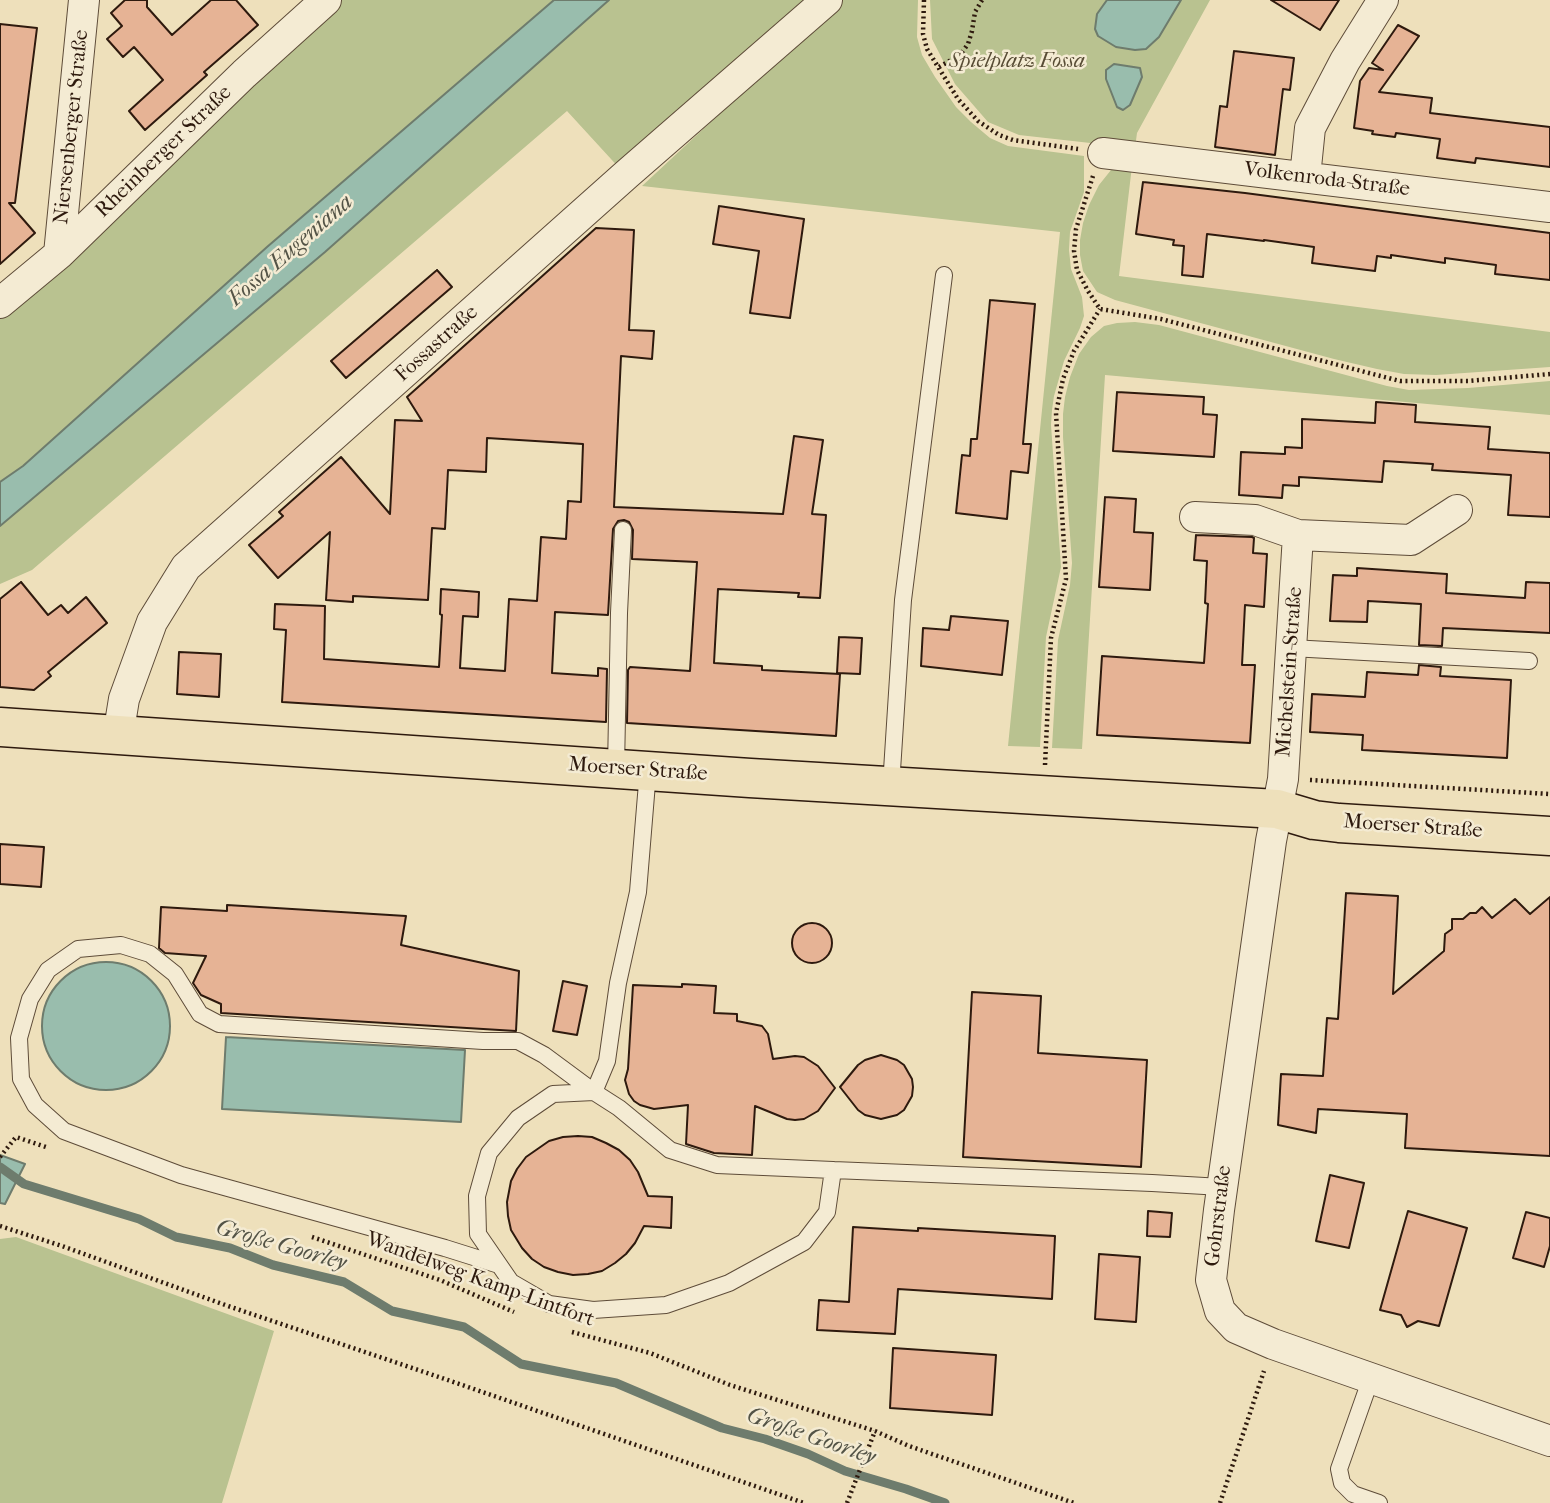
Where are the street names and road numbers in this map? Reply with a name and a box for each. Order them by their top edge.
street label: Niersenberger Straße [49,28,95,226]
street label: Rheinberger Straße [91,81,237,223]
street label: Volkenroda-Straße [1243,157,1411,203]
street label: Fossastraße [390,300,484,388]
street label: Michelstein-Straße [1271,586,1309,758]
street label: Moerser Straße [568,753,708,787]
street label: Moerser Straße [1343,810,1483,844]
street label: Gohrstraße [1200,1164,1238,1268]
street label: Wandelweg Kamp-Lintfort [362,1227,598,1333]

